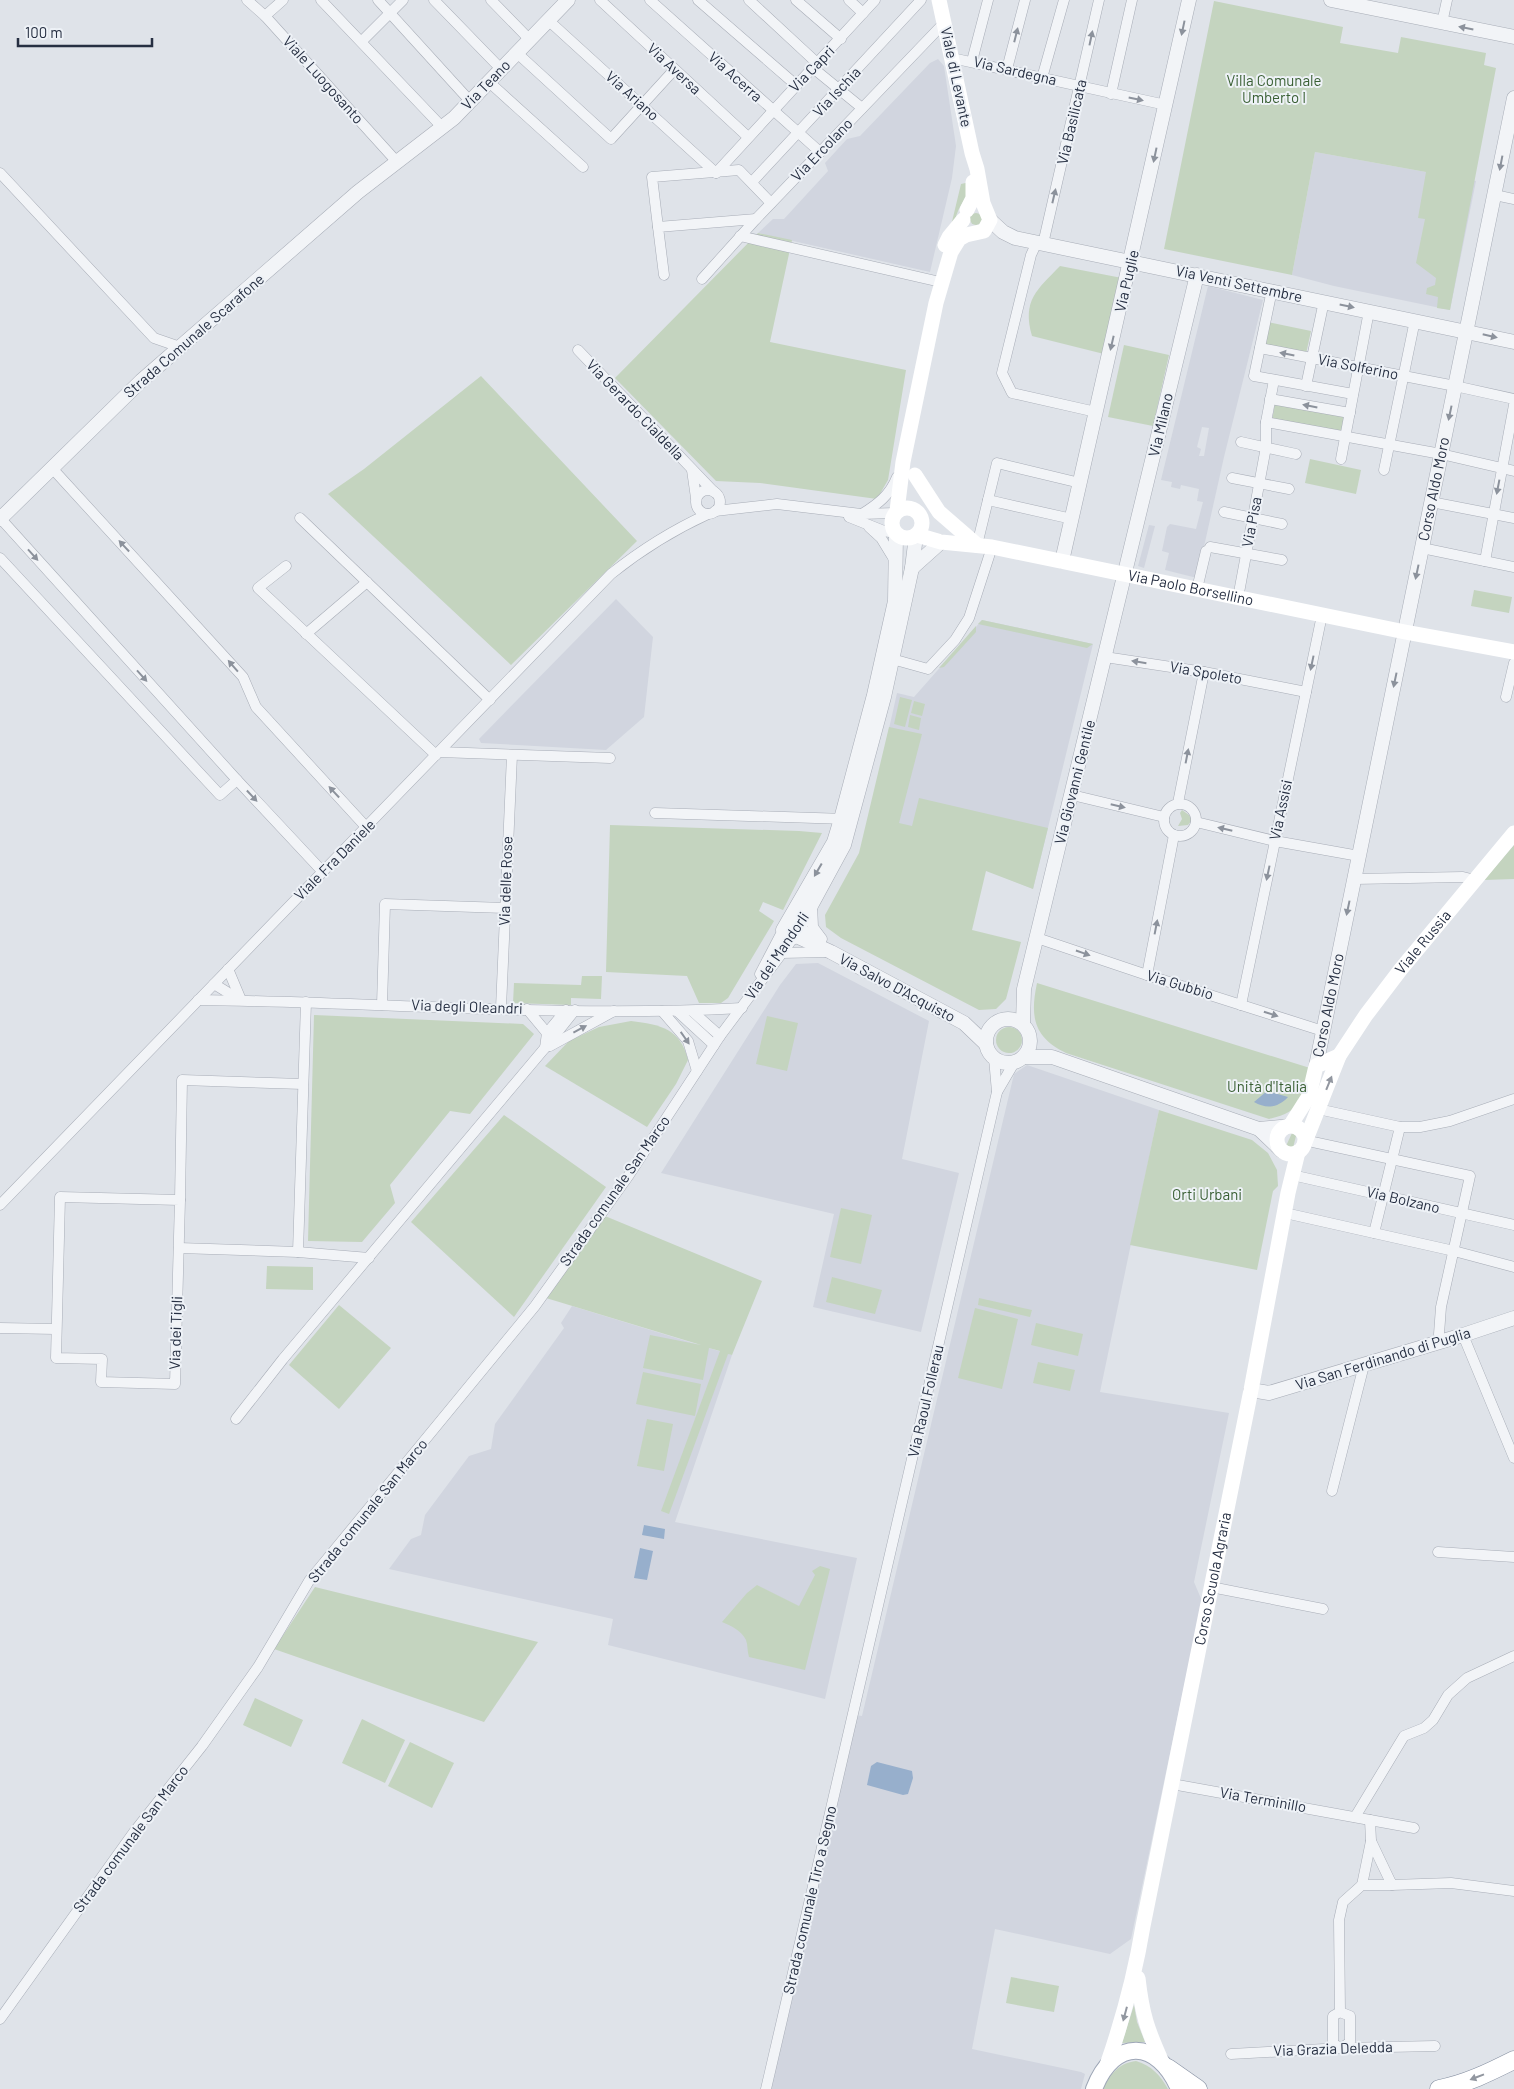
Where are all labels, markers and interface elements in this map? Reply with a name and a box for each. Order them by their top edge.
scale bar [18,15,151,47]
one-way arrow [1179,21,1187,36]
text: 100 m [25,23,63,41]
one-way arrow [1458,23,1474,31]
street label: Viale di Levante [938,25,976,129]
one-way arrow [1012,27,1020,42]
one-way arrow [1087,30,1095,45]
street label: Viale Luogosanto [280,32,368,127]
street label: Via Aversa [644,39,705,98]
street label: Via Capri [785,41,838,95]
street label: Via Acerra [705,47,766,105]
street label: Via Sardegna [972,52,1059,88]
street label: Via Teano [457,56,513,113]
street label: Via Ischia [809,63,864,120]
street label: Via Ariano [602,67,663,124]
park label: Villa Comunale Umberto I [1226,71,1322,106]
street label: Via Basilicata [1052,77,1090,166]
one-way arrow [1128,95,1143,103]
street label: Via Ercolano [787,114,856,185]
one-way arrow [1151,148,1159,163]
one-way arrow [1497,156,1505,171]
one-way arrow [1050,189,1058,204]
street label: Via Puglie [1110,248,1142,314]
street label: Via Venti Settembre [1174,261,1304,305]
street label: Strada Comunale Scarafone [119,269,267,401]
one-way arrow [1340,302,1355,310]
one-way arrow [1483,332,1498,340]
one-way arrow [1108,335,1116,350]
one-way arrow [1278,349,1294,357]
street label: Via Solferino [1316,349,1400,383]
street label: Via Gerardo Cialdella [583,355,688,463]
street label: Via Milano [1144,391,1176,459]
one-way arrow [1303,402,1318,410]
one-way arrow [1445,405,1453,421]
street label: Corso Aldo Moro [1414,435,1452,542]
one-way arrow [1494,479,1502,495]
street label: Via Pisa [1237,495,1265,549]
one-way arrow [118,540,130,552]
one-way arrow [27,549,39,561]
street label: Via Paolo Borsellino [1126,565,1255,609]
one-way arrow [1413,565,1421,580]
one-way arrow [1308,655,1316,670]
street label: Via Spoleto [1169,657,1244,687]
one-way arrow [1130,658,1146,666]
one-way arrow [227,661,239,673]
one-way arrow [136,669,148,681]
one-way arrow [1391,672,1399,688]
street label: Via Giovanni Gentile [1050,718,1098,846]
one-way arrow [1184,747,1192,763]
street label: Via Assisi [1265,778,1295,842]
one-way arrow [328,786,340,798]
one-way arrow [246,789,258,801]
one-way arrow [1110,802,1125,810]
street label: Viale Fra Daniele [290,815,379,904]
one-way arrow [1218,825,1233,833]
street label: Via delle Rose [494,836,516,926]
one-way arrow [813,864,822,877]
one-way arrow [1264,866,1272,881]
one-way arrow [1344,900,1352,915]
street label: Viale Russia [1391,906,1454,977]
street label: Via dei Mandorli [740,908,812,1003]
one-way arrow [1152,920,1160,935]
street label: Via Salvo D'Acquisto [836,949,959,1025]
one-way arrow [1076,950,1091,958]
street label: Corso Aldo Moro [1308,952,1347,1059]
street label: Via Gubbio [1145,965,1216,1003]
street label: Via degli Oleandri [411,995,523,1017]
one-way arrow [1264,1011,1279,1019]
one-way arrow [573,1025,587,1034]
one-way arrow [680,1031,690,1045]
one-way arrow [1325,1076,1333,1090]
park label: Unità d'Italia [1227,1077,1307,1095]
street label: Strada comunale San Marco [555,1112,673,1269]
street label: Via Bolzano [1365,1182,1442,1216]
park label: Orti Urbani [1172,1185,1242,1203]
street label: Via dei Tigli [165,1296,185,1370]
street label: Via San Ferdinando di Puglia [1293,1323,1472,1393]
street label: Via Raoul Follerau [903,1343,947,1459]
street label: Strada comunale San Marco [304,1435,431,1586]
street label: Corso Scuola Agraria [1190,1511,1234,1646]
street label: Strada comunale San Marco [69,1761,192,1916]
street label: Via Terminillo [1219,1783,1308,1815]
street label: Strada comunale Tiro a Segno [779,1804,840,1996]
one-way arrow [1120,2007,1128,2022]
street label: Via Grazia Deledda [1273,2037,1393,2059]
one-way arrow [1470,2074,1485,2082]

